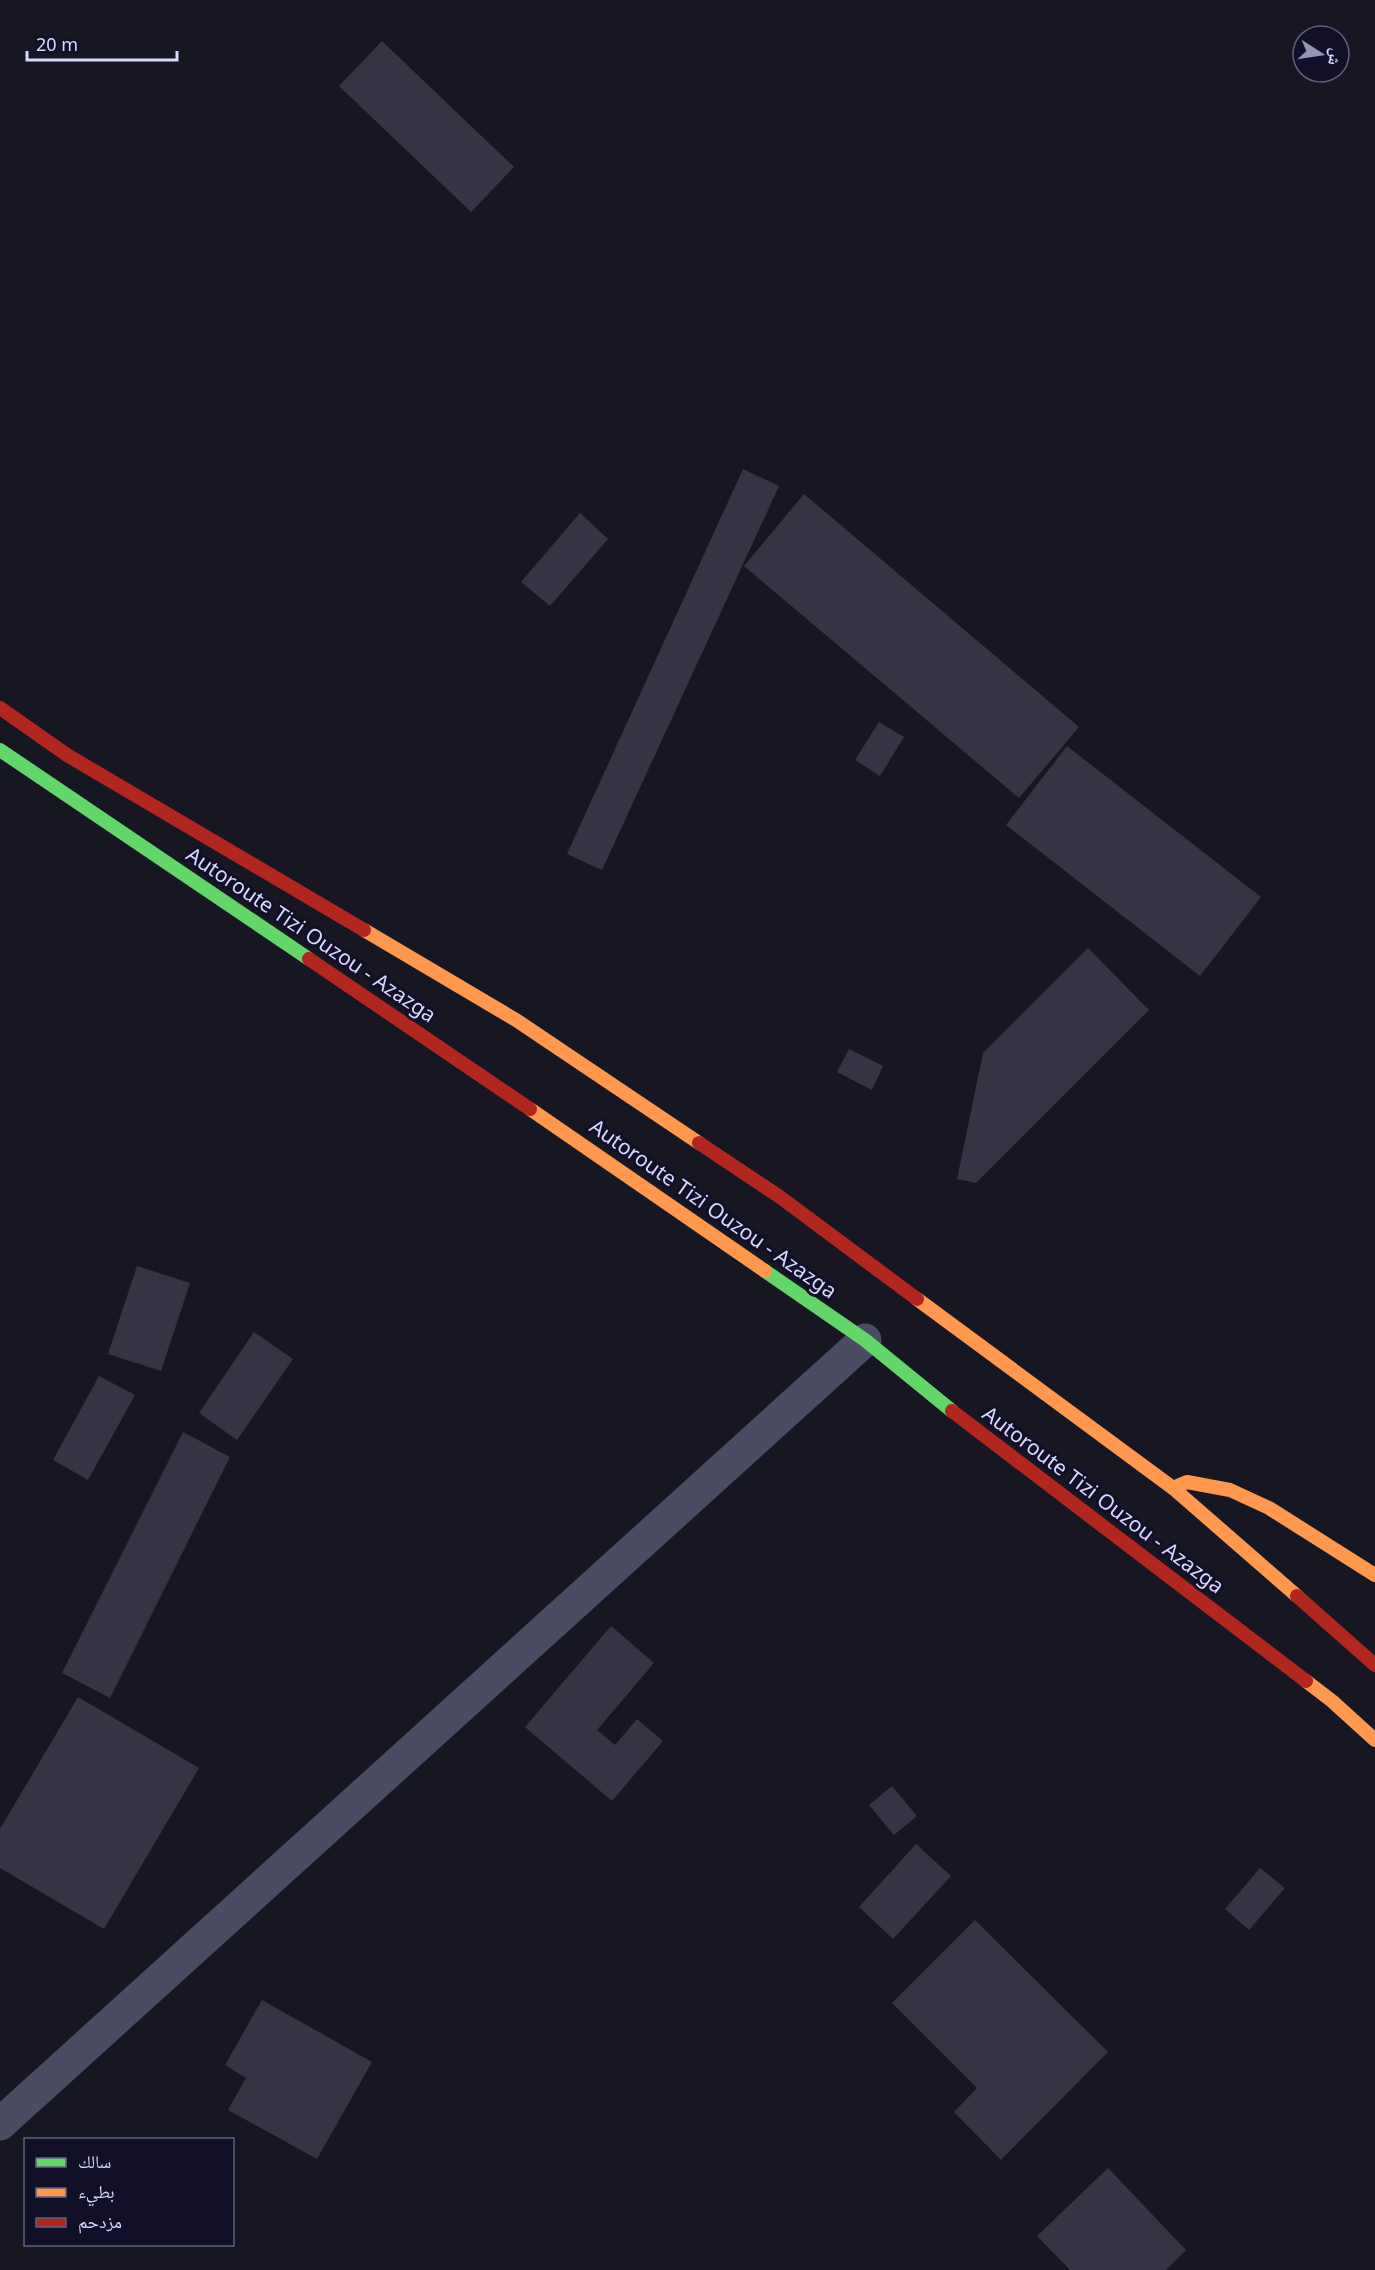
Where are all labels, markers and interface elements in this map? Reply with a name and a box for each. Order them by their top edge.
scale bar [27,24,177,62]
north arrow [1291,24,1351,84]
text: 20 m [36,32,78,56]
text: ش [1323,47,1348,68]
street label: Autoroute Tizi Ouzou - Azazga [181,840,442,1028]
street label: Autoroute Tizi Ouzou - Azazga [584,1112,843,1304]
street label: Autoroute Tizi Ouzou - Azazga [977,1399,1230,1599]
legend [24,2138,234,2246]
text: سالك [78,2149,111,2173]
text: بطيء [78,2179,115,2207]
text: مزدحم [78,2209,122,2234]

